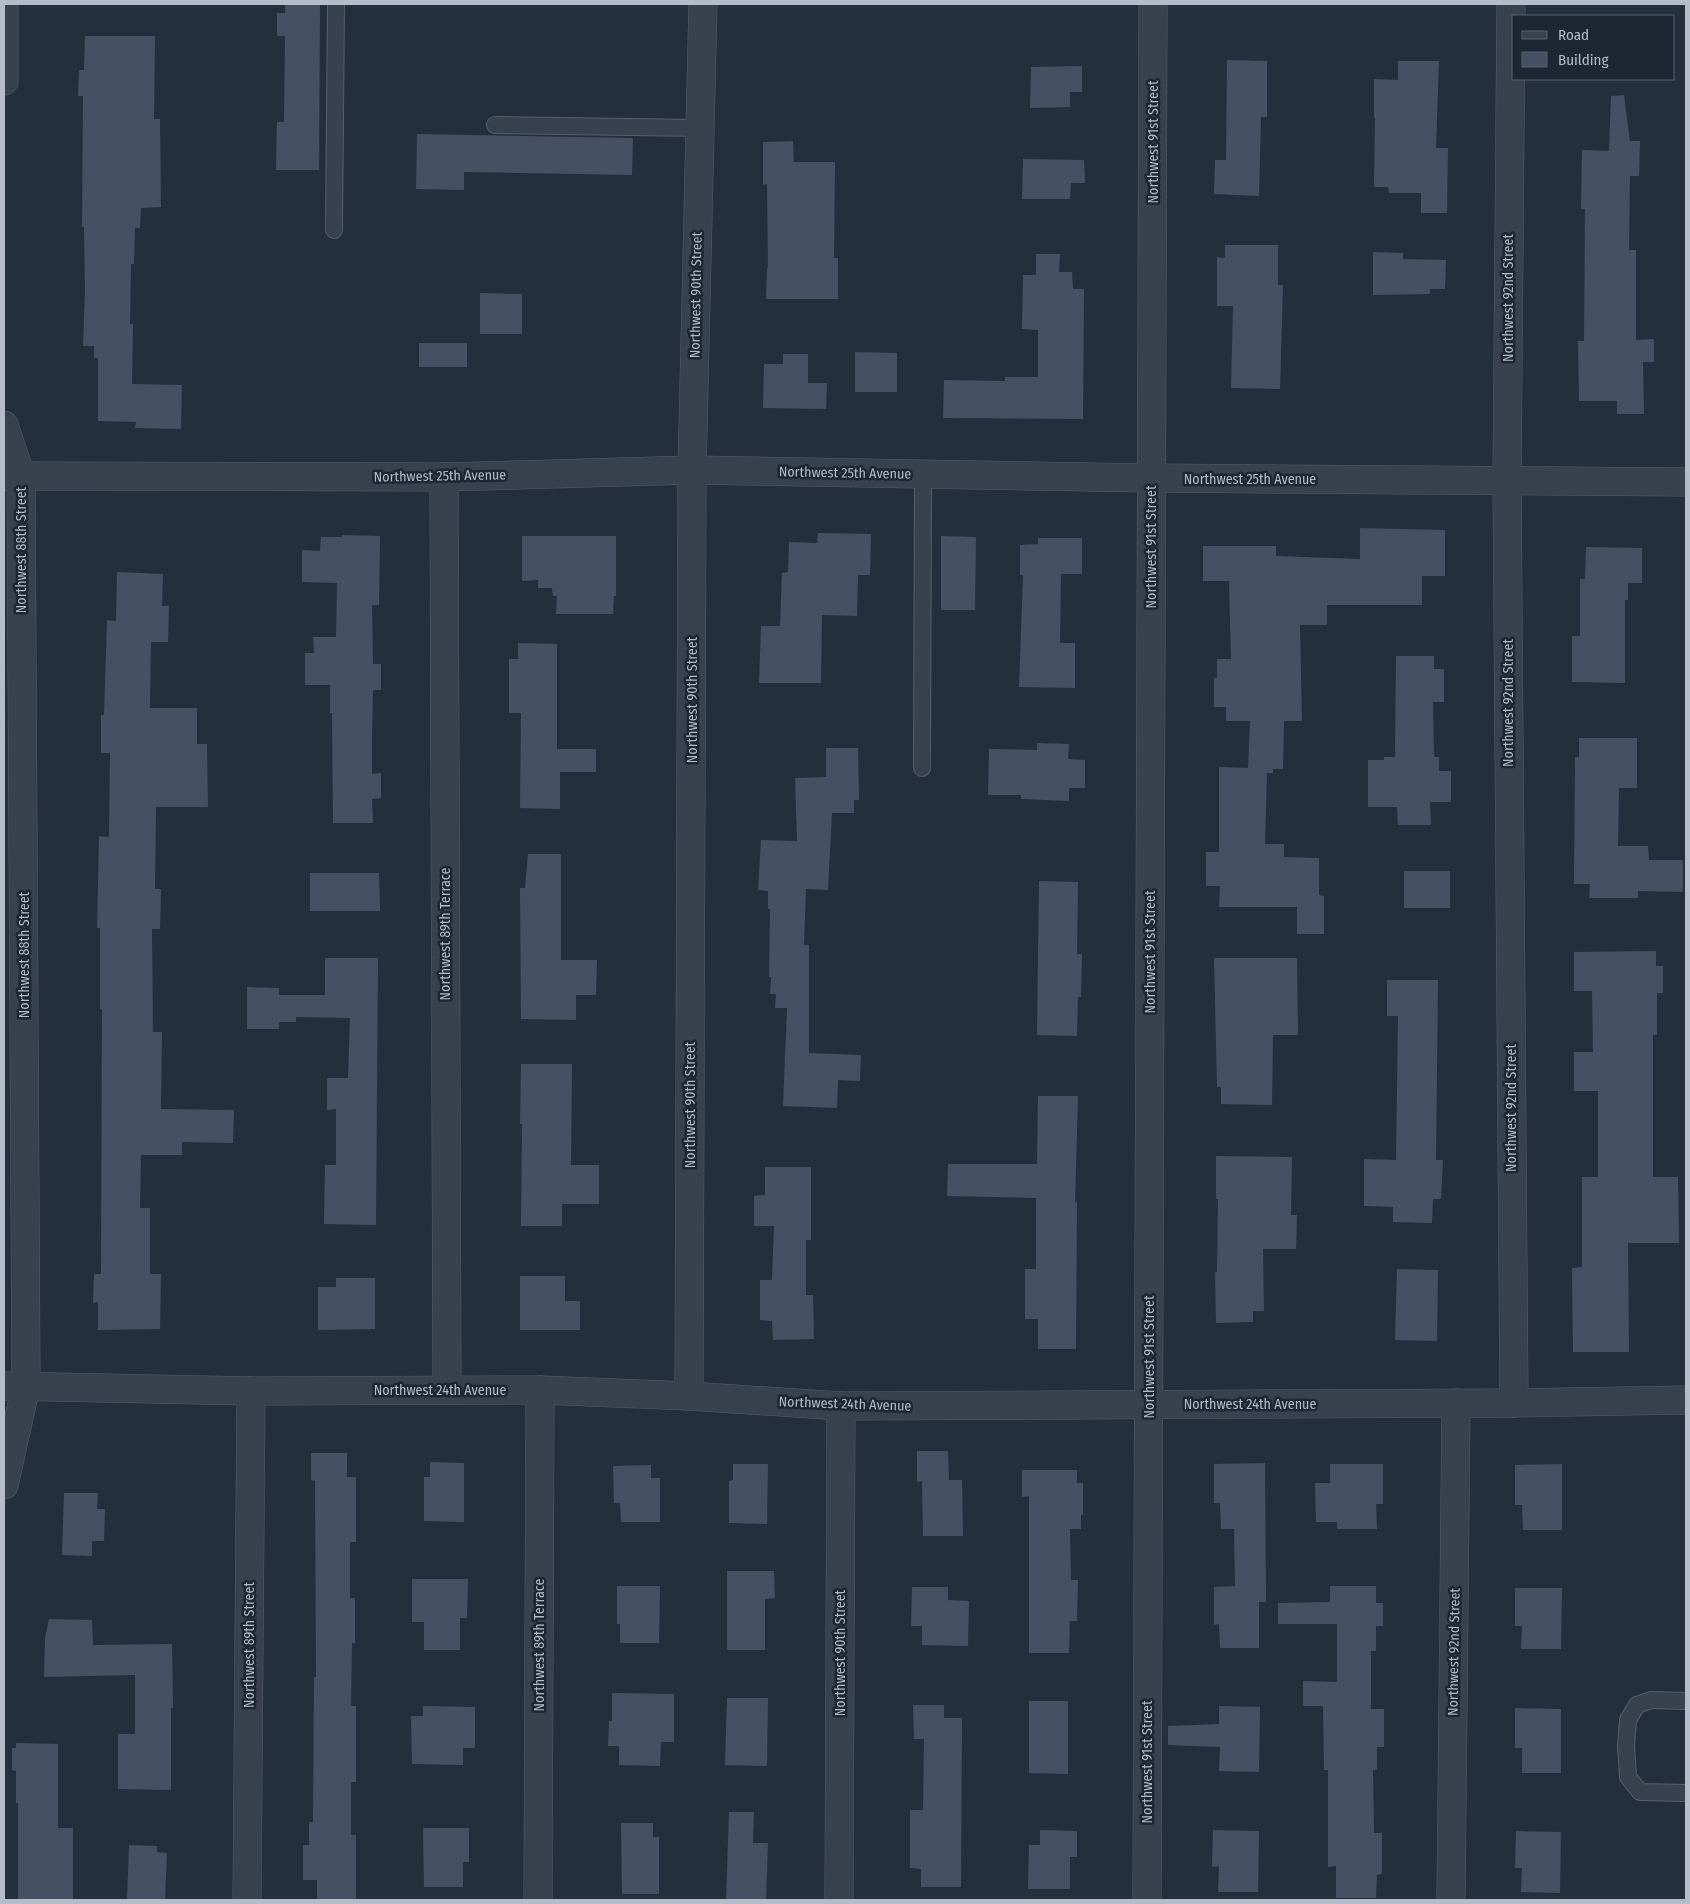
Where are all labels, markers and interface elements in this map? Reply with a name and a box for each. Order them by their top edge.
legend [1512,15,1675,80]
text: Road [1558,26,1589,44]
text: Building [1558,51,1609,69]
street label: Northwest 91st Street [1145,80,1162,203]
street label: Northwest 90th Street [686,231,706,358]
street label: Northwest 92nd Street [1500,234,1517,362]
street label: Northwest 25th Avenue [779,463,911,483]
street label: Northwest 25th Avenue [374,466,506,486]
street label: Northwest 25th Avenue [1184,471,1316,488]
street label: Northwest 91st Street [1143,485,1160,608]
street label: Northwest 88th Street [13,486,30,613]
street label: Northwest 90th Street [684,636,701,763]
street label: Northwest 92nd Street [1500,639,1517,767]
street label: Northwest 89th Terrace [437,867,454,1000]
street label: Northwest 91st Street [1142,890,1159,1013]
street label: Northwest 88th Street [16,891,33,1018]
street label: Northwest 90th Street [682,1041,699,1168]
street label: Northwest 92nd Street [1503,1044,1520,1172]
street label: Northwest 91st Street [1141,1295,1158,1418]
street label: Northwest 24th Avenue [374,1382,506,1399]
street label: Northwest 24th Avenue [778,1393,912,1415]
street label: Northwest 24th Avenue [1184,1396,1316,1413]
street label: Northwest 89th Terrace [531,1578,548,1711]
street label: Northwest 89th Street [241,1582,258,1708]
street label: Northwest 92nd Street [1444,1587,1464,1716]
street label: Northwest 90th Street [832,1589,849,1716]
street label: Northwest 91st Street [1139,1700,1156,1823]

